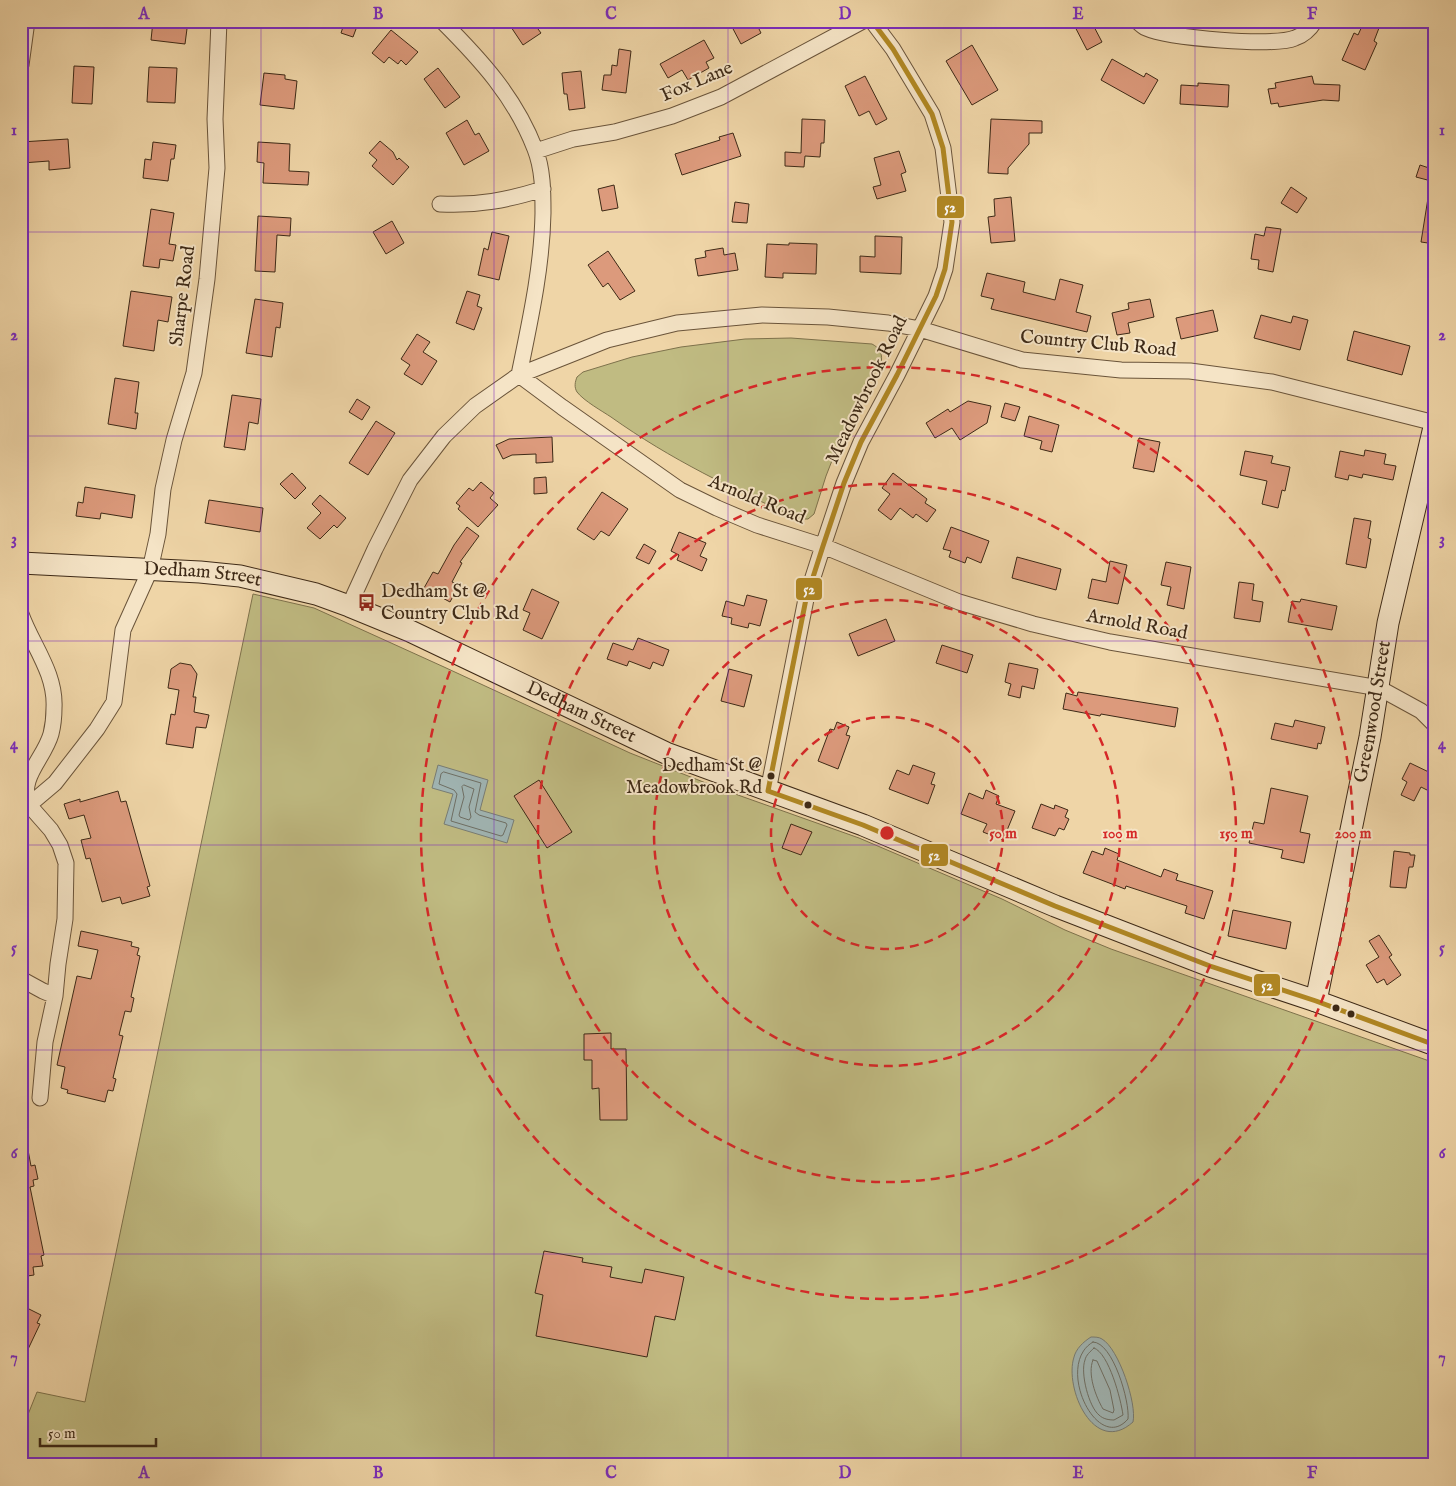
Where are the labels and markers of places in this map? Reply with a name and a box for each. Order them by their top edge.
place label: Dedham St @ Country Club Rd [381,580,520,626]
bus stop icon: Dedham St @ Country Club Rd [357,593,377,613]
place label: Dedham St @ Meadowbrook Rd [626,755,762,800]
marker: Dedham St @ Meadowbrook Rd [766,771,776,781]
unlabelled marker [803,800,813,810]
centre of rings [878,824,896,842]
unlabelled marker [1331,1003,1341,1013]
unlabelled marker [1346,1009,1356,1019]

